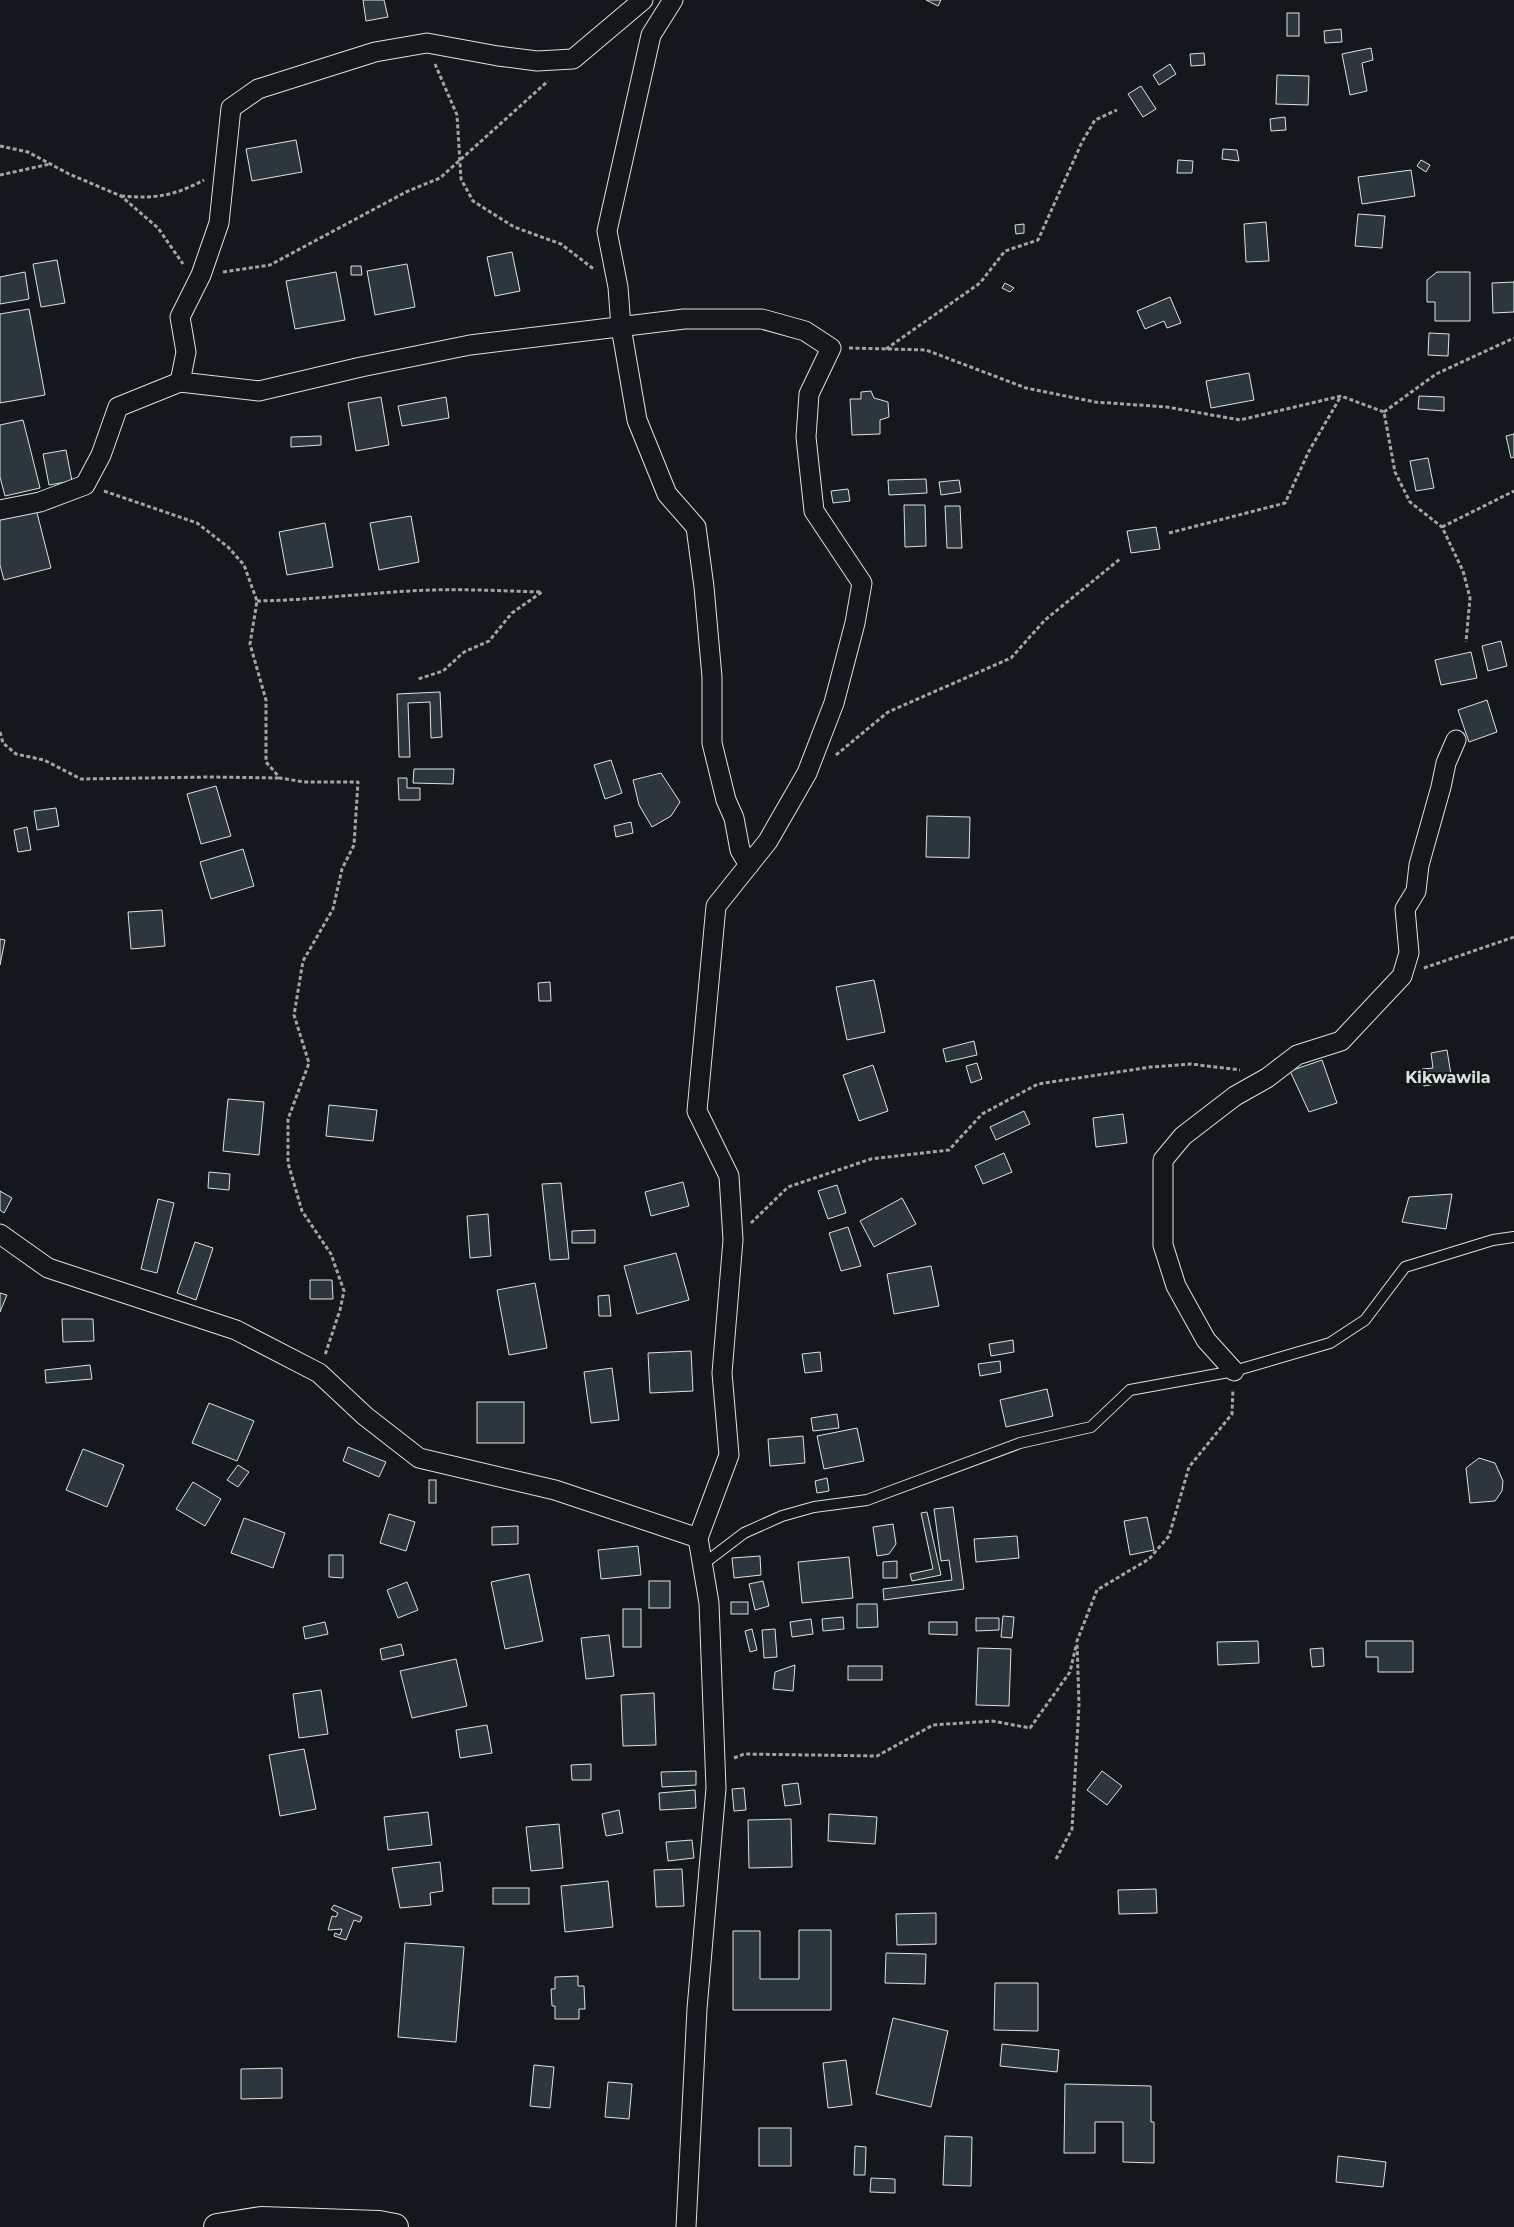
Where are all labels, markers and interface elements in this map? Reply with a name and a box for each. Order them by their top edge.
district label: Kikwawila [1405,1068,1491,1087]

